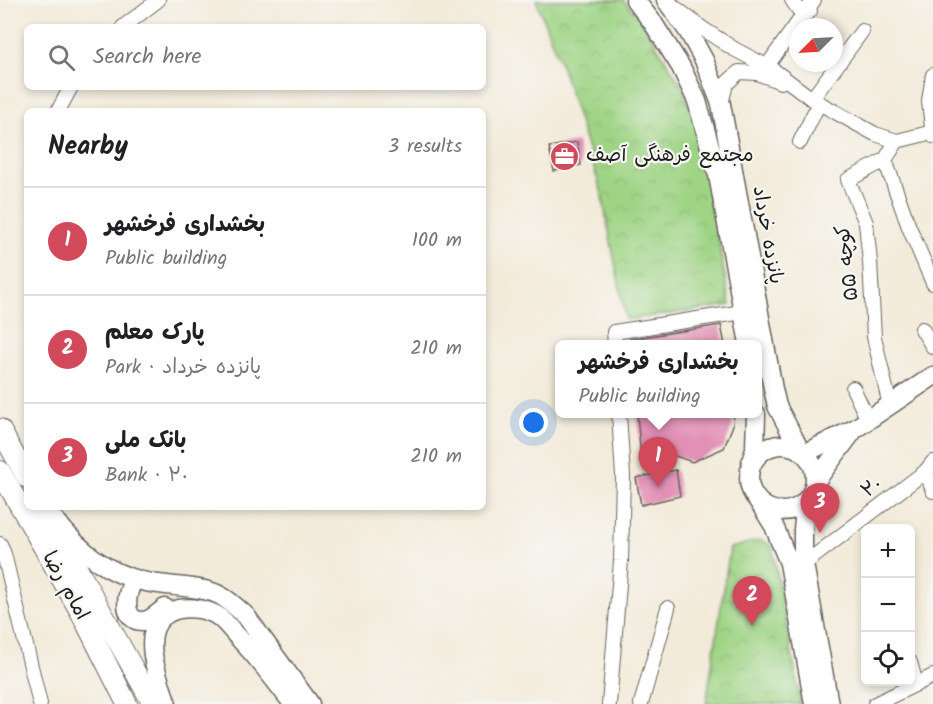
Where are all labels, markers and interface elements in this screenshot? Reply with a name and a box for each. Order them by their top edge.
north arrow [789,18,843,72]
search box [24,24,486,90]
text: Search here [93,40,201,75]
icon: search [45,41,78,74]
text: Nearby [48,126,128,168]
text: 3 results [388,131,462,163]
office icon: مجتمع فرهنگی آصف [549,140,581,172]
place label: مجتمع فرهنگی آصف [586,140,754,172]
street label: پانزده خرداد [743,183,791,287]
text: بخشداری فرخشهر [105,208,265,243]
street label: کوچه ۵۵ [827,223,869,303]
text: 1 [64,225,71,257]
text: 100 m [412,225,462,257]
text: Public building [105,243,227,275]
text: پارک معلم [105,316,204,351]
text: 2 [62,333,73,365]
text: 210 m [410,333,462,365]
popup [555,340,762,418]
text: بخشداری فرخشهر [578,346,739,381]
text: Park · پانزده خرداد [105,352,261,384]
text: Public building [578,381,701,413]
your location [519,408,548,437]
text: بانک ملی [105,424,186,459]
pin: 1 [638,438,678,487]
text: 3 [62,441,73,473]
text: 210 m [410,441,462,473]
text: Bank · ۲۰ [105,460,188,492]
street label: ۲۰ [854,469,890,507]
pin: 3 [800,484,840,533]
map controls [861,524,915,686]
button: + [861,524,915,578]
street label: امام رضا [33,546,97,626]
pin: 2 [732,576,771,626]
button: − [861,578,915,632]
button: locate [861,632,915,686]

